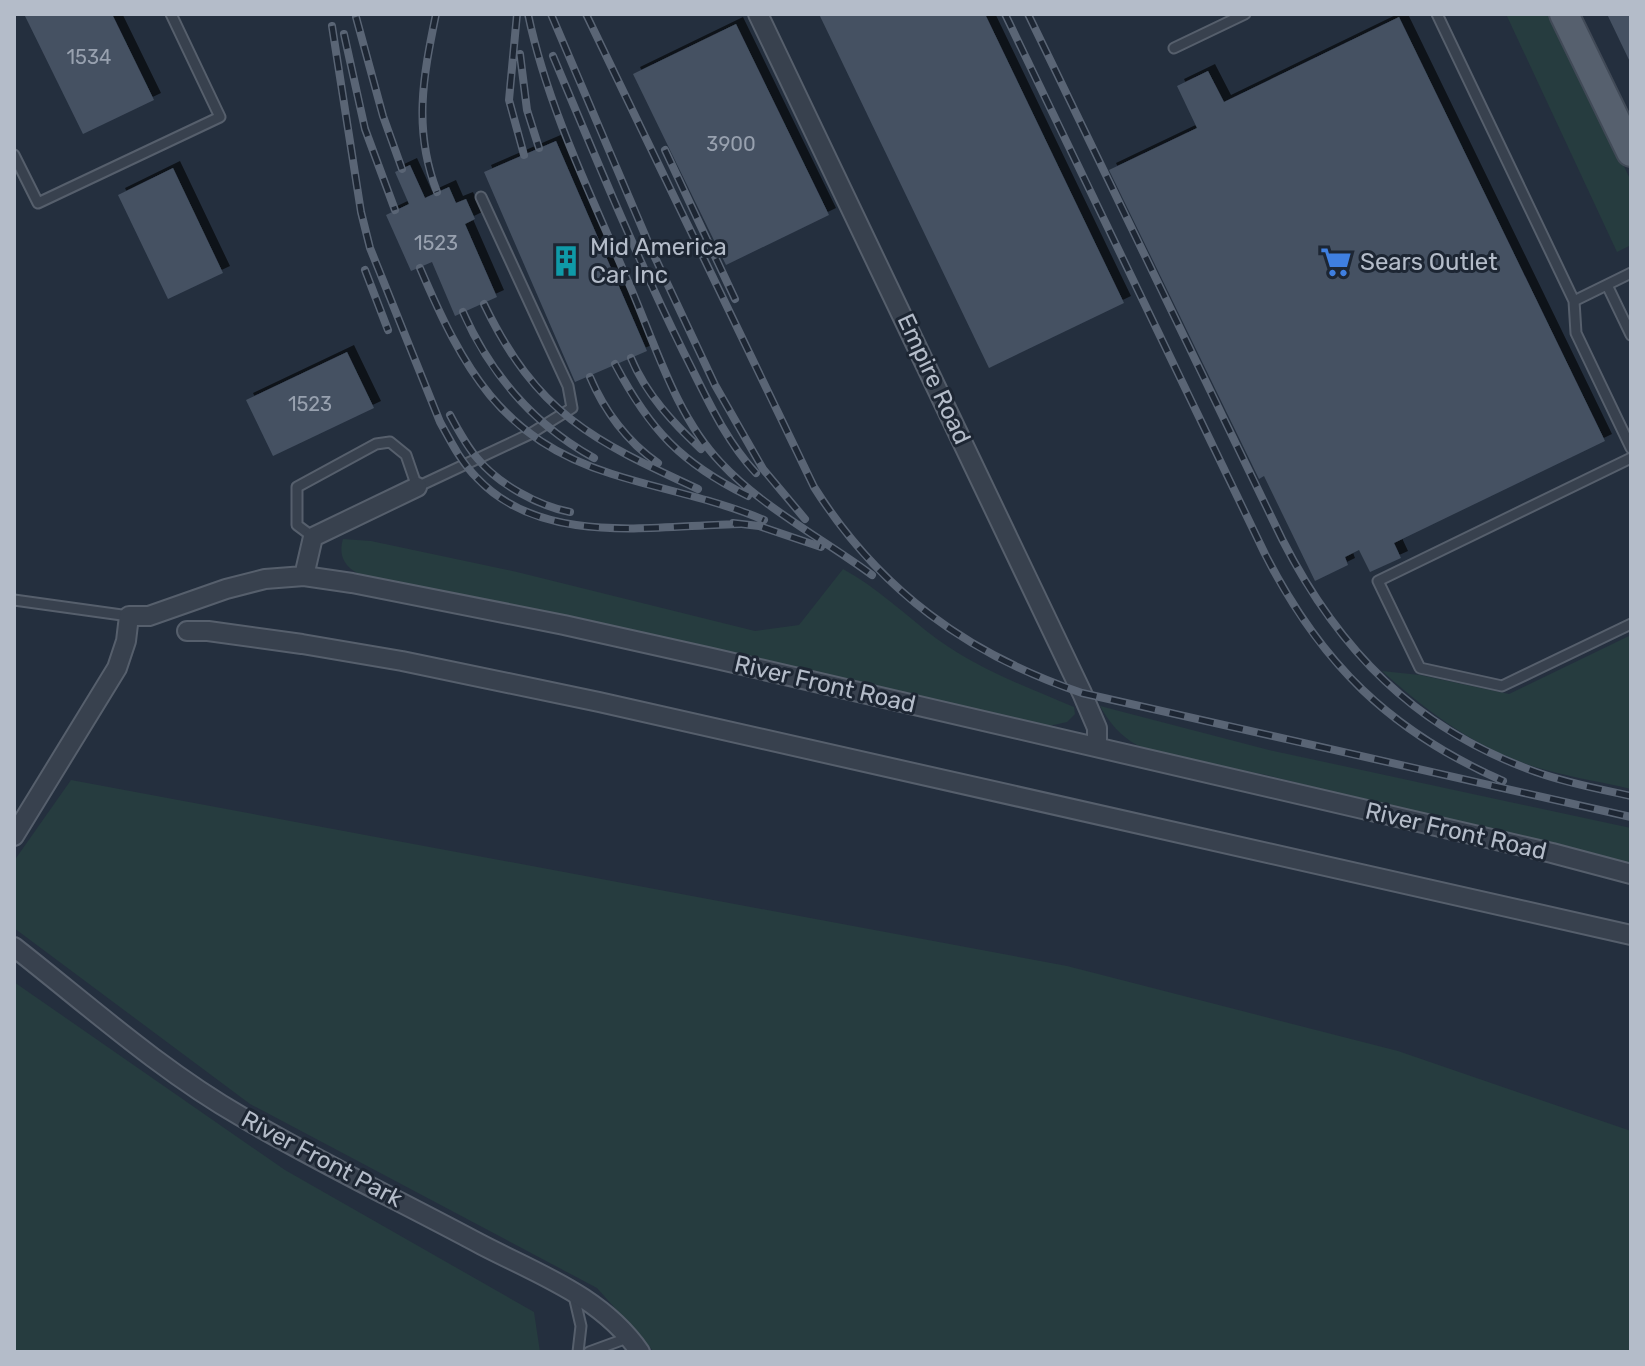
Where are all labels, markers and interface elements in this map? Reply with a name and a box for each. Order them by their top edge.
house number: 1534 [67,45,111,69]
house number: 3900 [706,132,756,156]
house number: 1523 [414,231,458,255]
place label: Mid America Car Inc [590,233,727,289]
building icon: Mid America Car Inc [549,244,583,278]
supermarket icon: Sears Outlet [1319,245,1353,279]
place label: Sears Outlet [1360,248,1498,276]
street label: Empire Road [892,309,976,449]
house number: 1523 [288,392,332,416]
street label: River Front Road [732,650,918,718]
street label: River Front Road [1363,797,1549,865]
street label: River Front Park [237,1105,408,1213]

